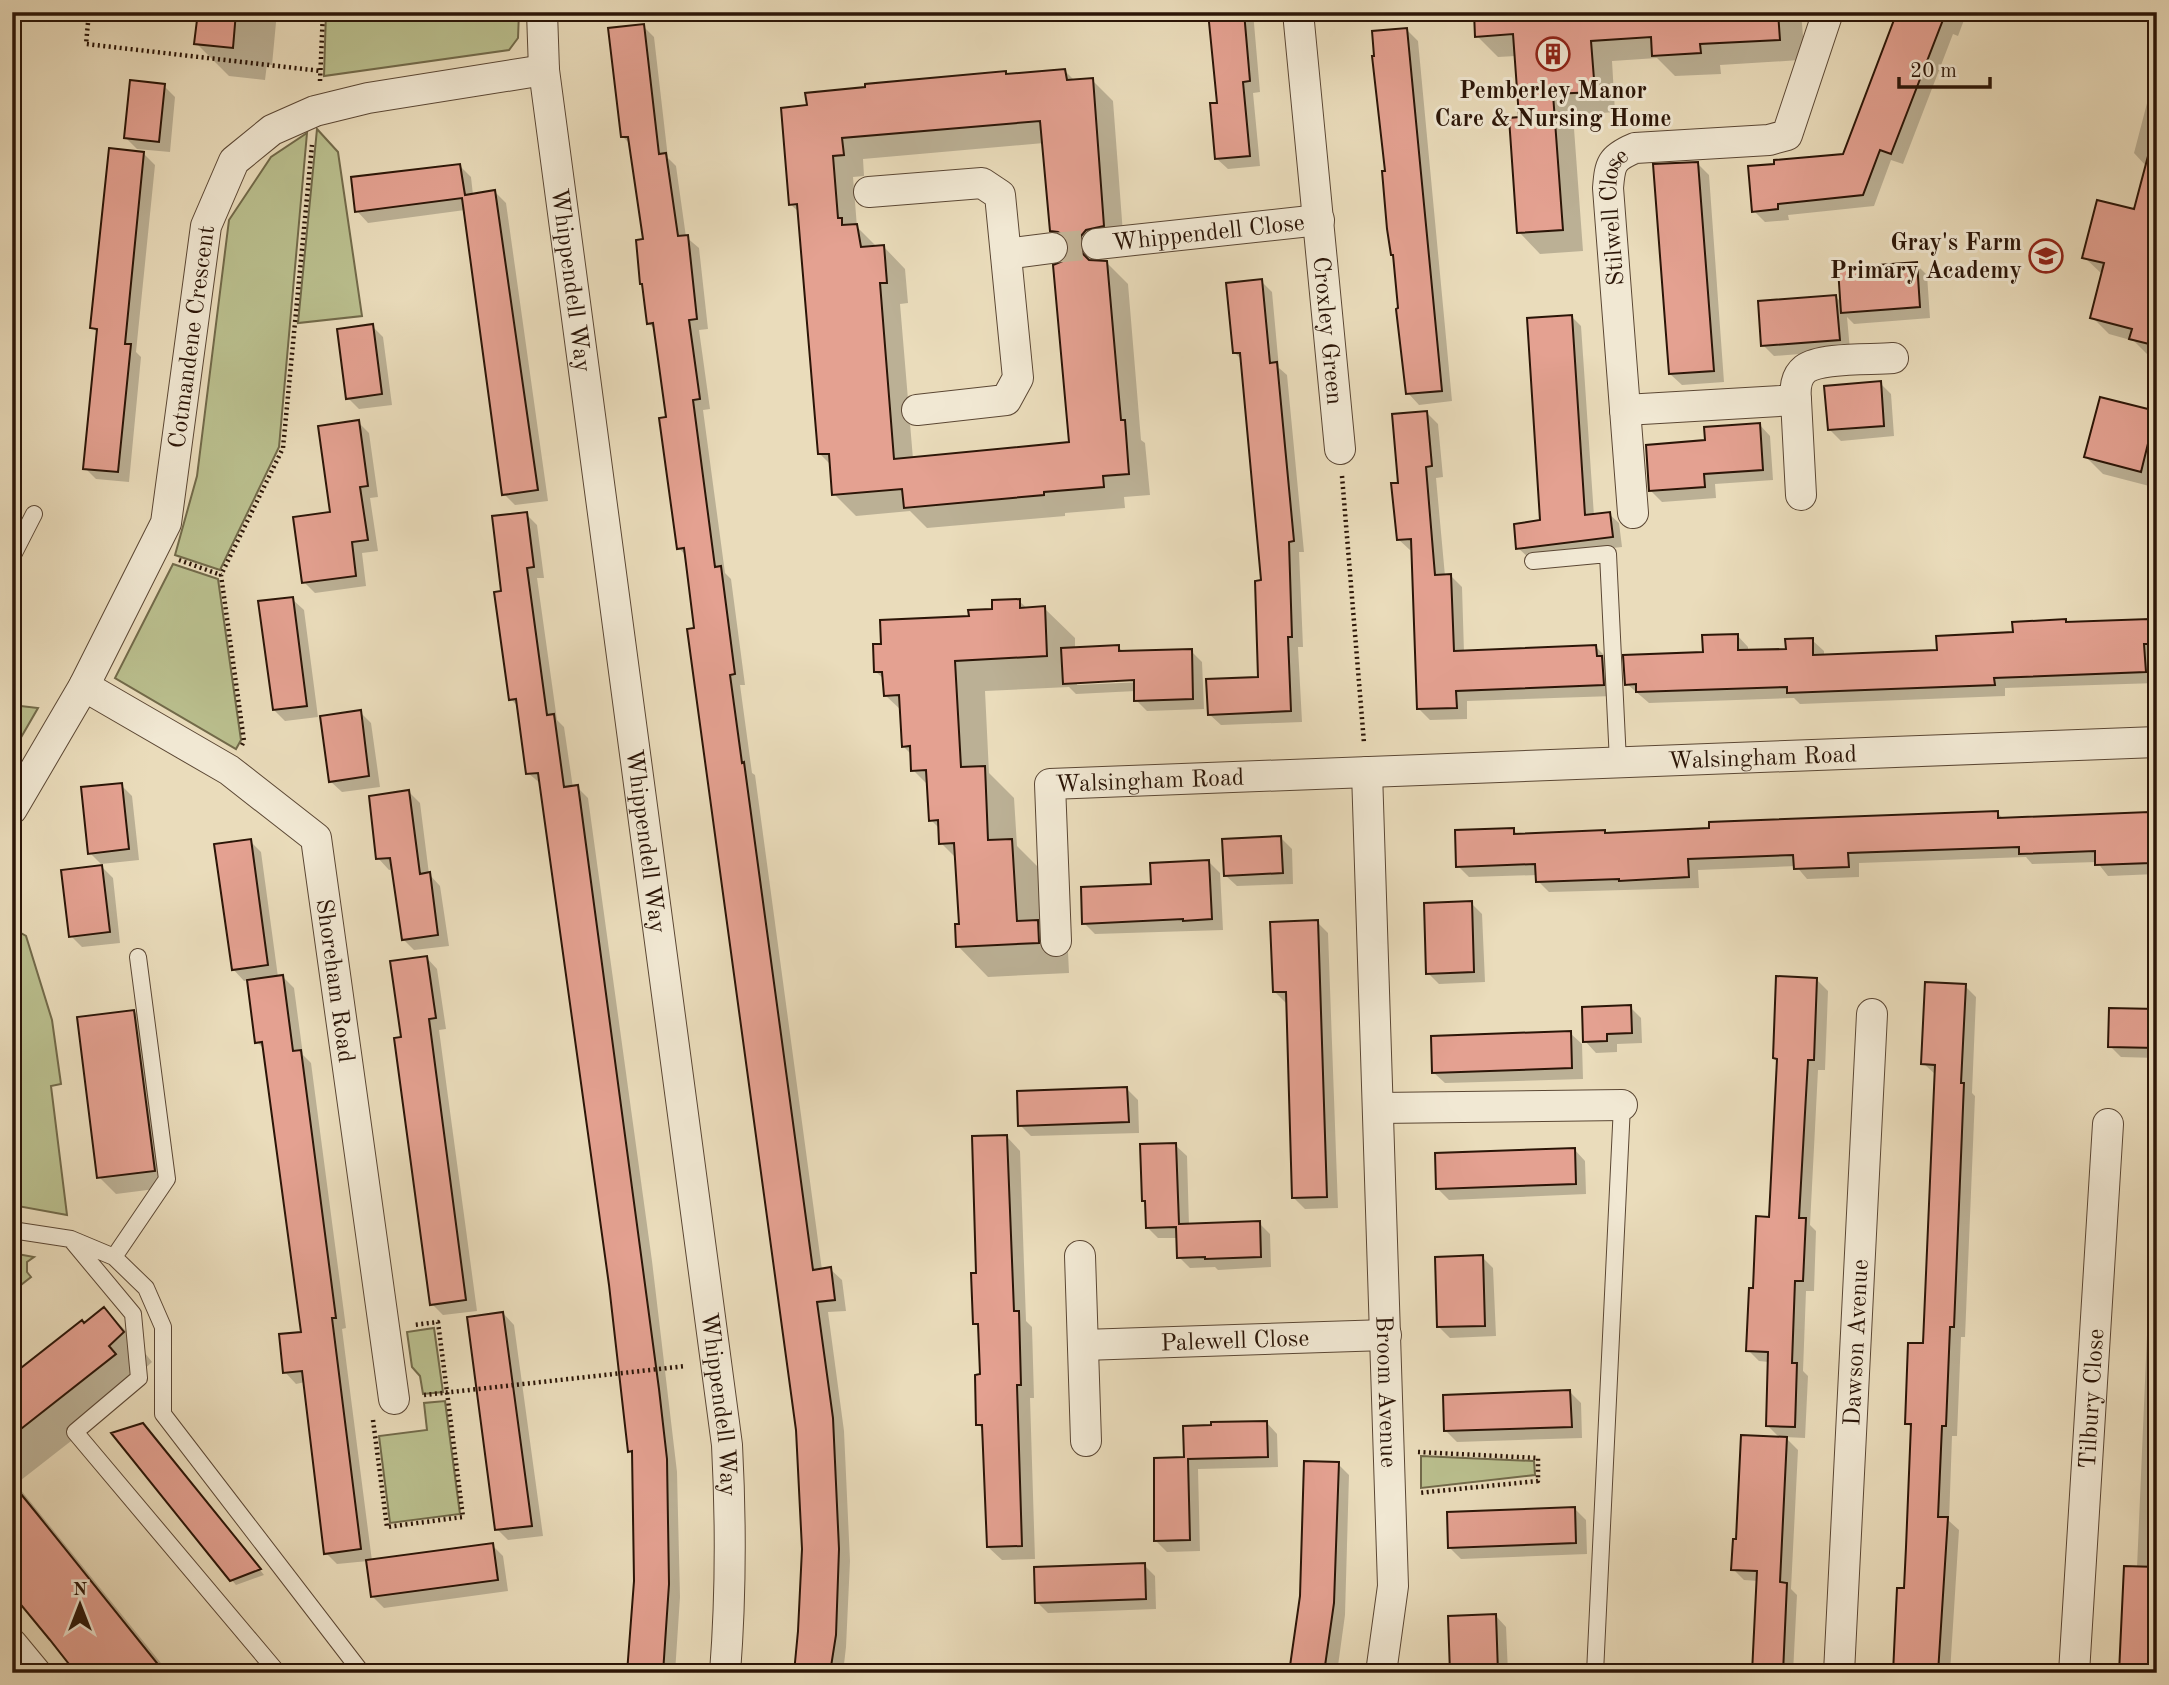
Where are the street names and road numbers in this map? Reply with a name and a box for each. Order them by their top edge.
street label: Stilwell Close [1598,144,1633,287]
street label: Whippendell Way [546,187,594,374]
street label: Whippendell Close [1111,212,1306,256]
street label: Cotmandene Crescent [166,224,220,450]
street label: Croxley Green [1308,255,1346,406]
street label: Walsingham Road [1668,743,1857,775]
street label: Whippendell Way [621,748,669,935]
street label: Walsingham Road [1055,767,1245,798]
street label: Shoreham Road [311,898,357,1064]
street label: Dawson Avenue [1841,1259,1874,1426]
street label: Whippendell Way [695,1311,739,1497]
street label: Broom Avenue [1370,1315,1399,1468]
street label: Palewell Close [1160,1328,1310,1356]
street label: Tilbury Close [2077,1328,2109,1470]

